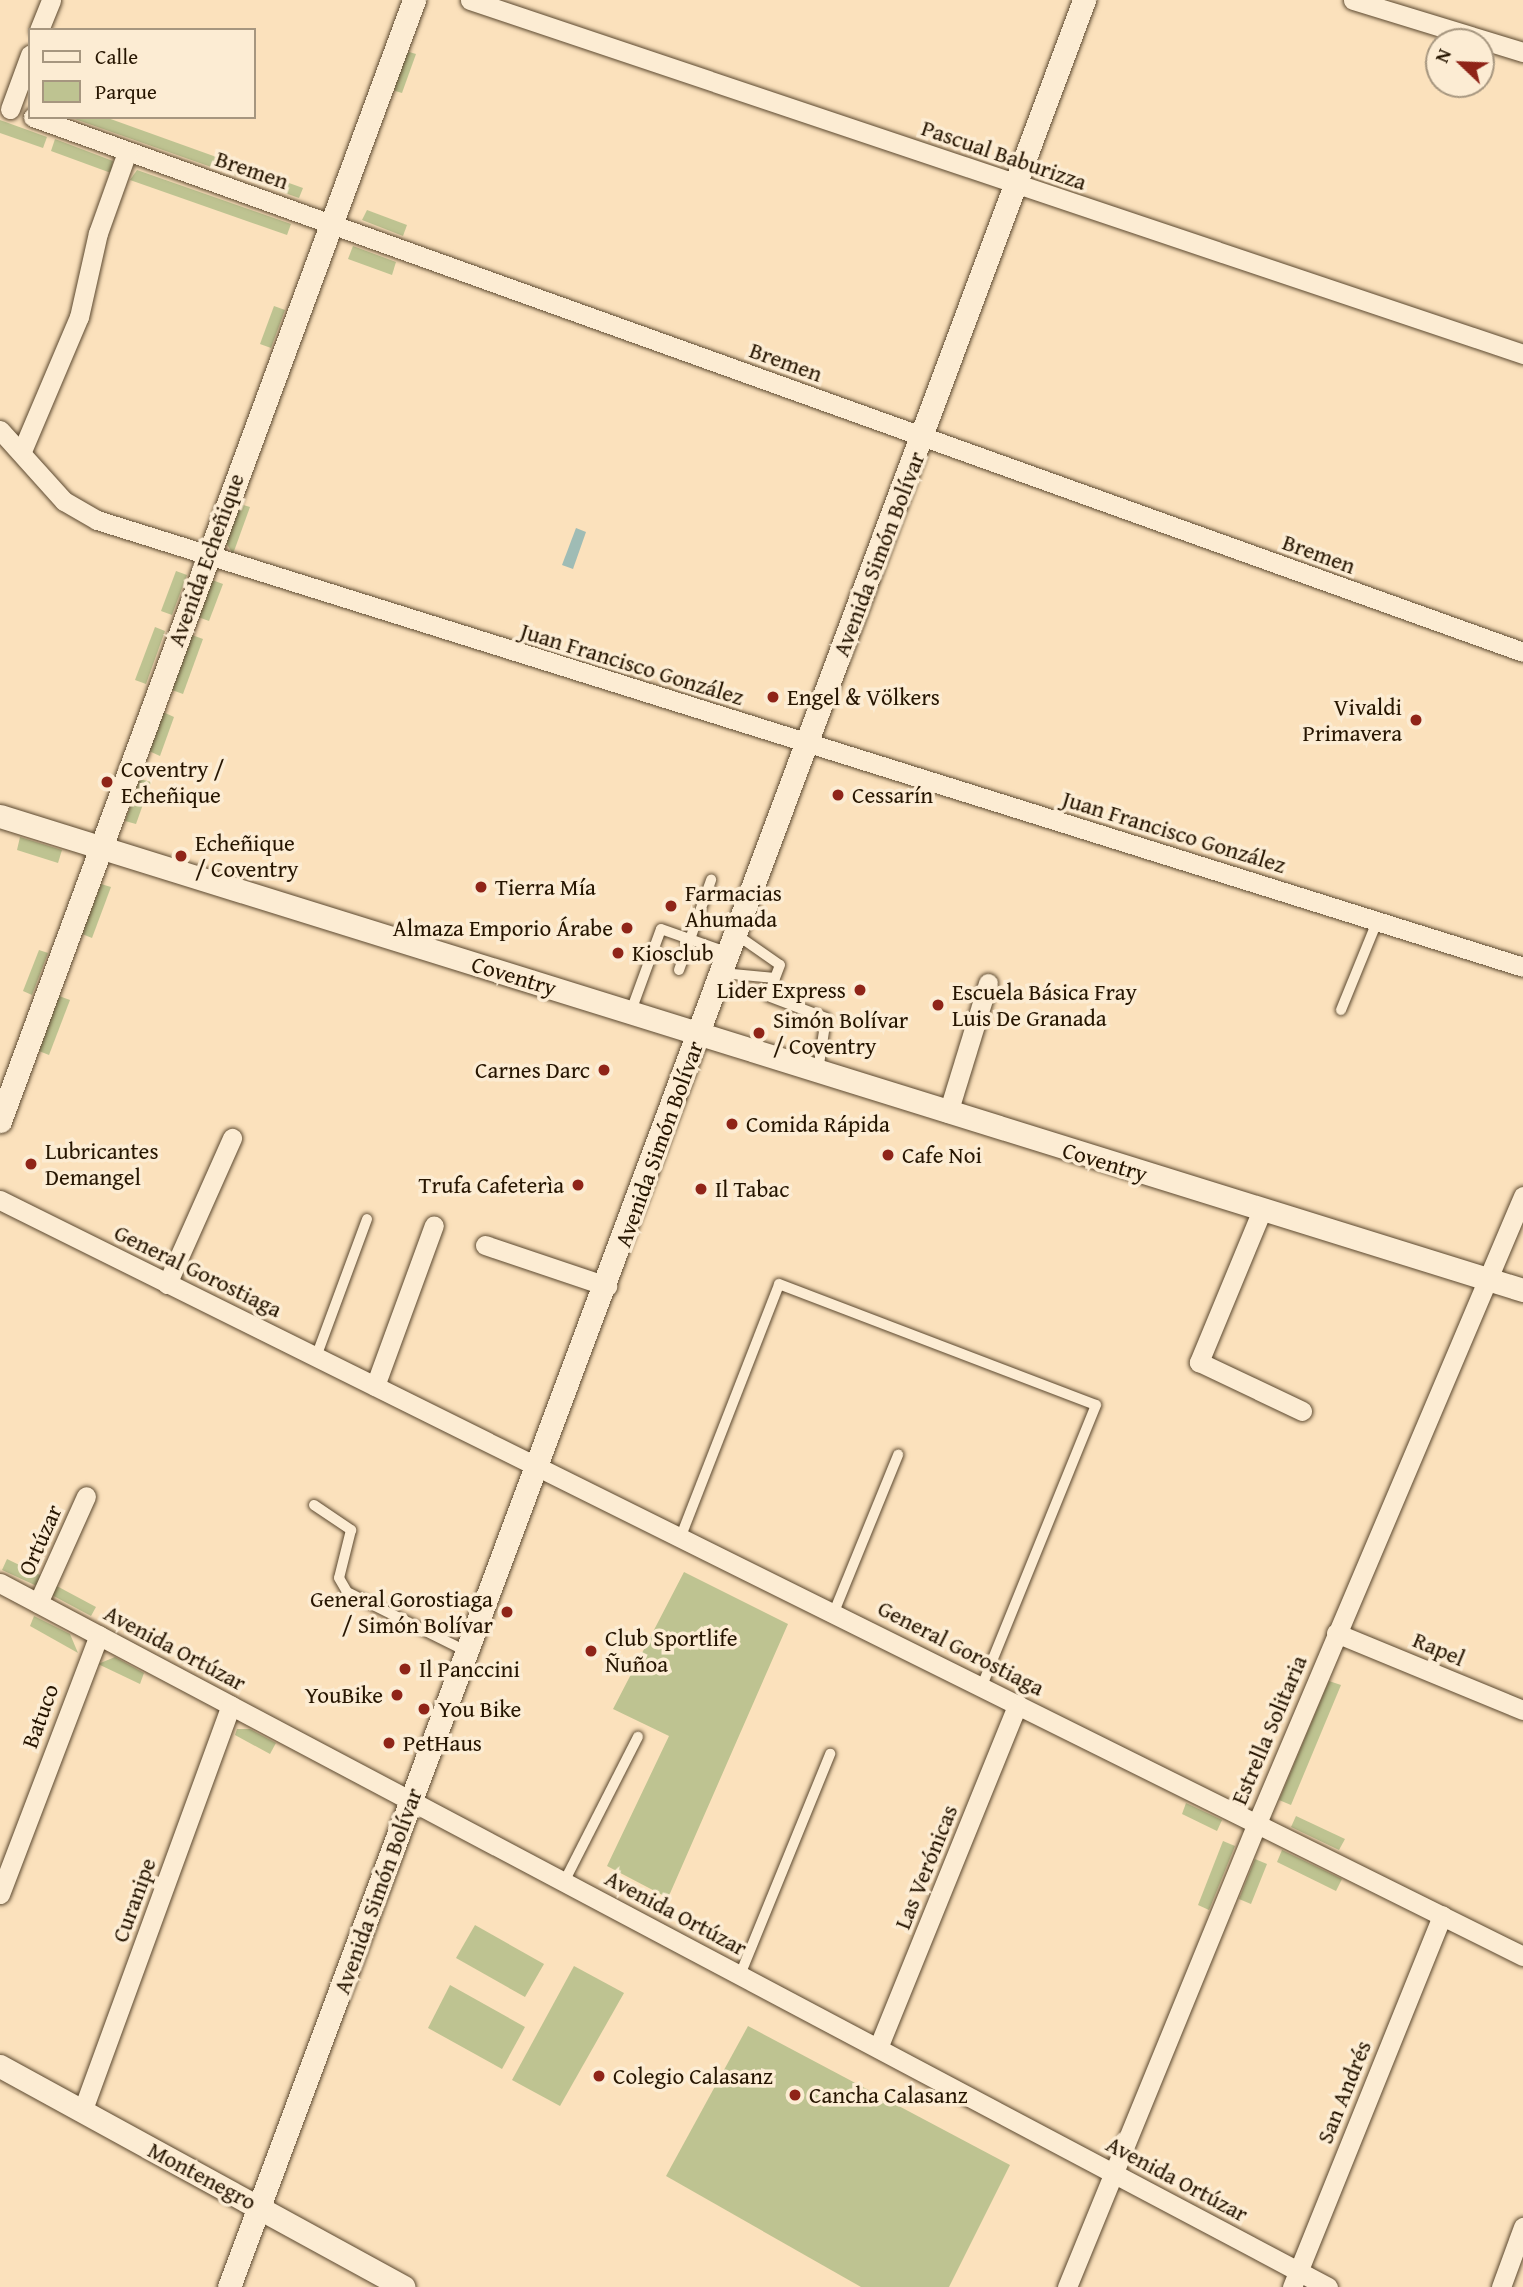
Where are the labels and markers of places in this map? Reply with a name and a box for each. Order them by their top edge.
place label: Engel & Völkers [787,683,940,711]
marker: Engel & Völkers [765,689,781,705]
place label: Vivaldi Primavera [1303,693,1402,747]
marker: Vivaldi Primavera [1408,712,1424,728]
place label: Coventry / Echeñique [121,755,224,809]
marker: Coventry / Echeñique [99,774,115,790]
place label: Cessarín [852,781,933,809]
marker: Cessarín [830,787,846,803]
place label: Echeñique / Coventry [195,829,298,883]
marker: Echeñique / Coventry [173,848,189,864]
place label: Tierra Mía [495,873,596,901]
marker: Tierra Mía [473,879,489,895]
place label: Farmacias Ahumada [685,879,782,933]
marker: Farmacias Ahumada [663,898,679,914]
place label: Almaza Emporio Árabe [393,914,613,942]
marker: Almaza Emporio Árabe [619,920,635,936]
place label: Kiosclub [632,939,714,967]
marker: Kiosclub [610,945,626,961]
place label: Lider Express [717,976,846,1004]
place label: Escuela Básica Fray Luis De Granada [952,978,1137,1032]
marker: Lider Express [852,982,868,998]
marker: Escuela Básica Fray Luis De Granada [930,997,946,1013]
place label: Simón Bolívar / Coventry [773,1006,908,1060]
marker: Simón Bolívar / Coventry [751,1025,767,1041]
place label: Carnes Darc [475,1056,590,1084]
marker: Carnes Darc [596,1062,612,1078]
place label: Comida Rápida [746,1110,890,1138]
marker: Comida Rápida [724,1116,740,1132]
place label: Lubricantes Demangel [45,1137,159,1191]
place label: Cafe Noi [902,1141,982,1169]
marker: Cafe Noi [880,1147,896,1163]
marker: Lubricantes Demangel [23,1156,39,1172]
place label: Trufa Cafeterìa [419,1171,564,1199]
place label: Il Tabac [715,1175,789,1203]
marker: Trufa Cafeterìa [570,1177,586,1193]
marker: Il Tabac [693,1181,709,1197]
place label: General Gorostiaga / Simón Bolívar [310,1585,493,1639]
marker: General Gorostiaga / Simón Bolívar [499,1604,515,1620]
place label: Club Sportlife Ñuñoa [605,1624,737,1678]
marker: Club Sportlife Ñuñoa [583,1643,599,1659]
place label: Il Panccini [419,1655,520,1683]
marker: Il Panccini [397,1661,413,1677]
place label: YouBike [305,1681,383,1709]
marker: YouBike [389,1687,405,1703]
place label: You Bike [438,1695,521,1723]
marker: You Bike [416,1701,432,1717]
place label: PetHaus [403,1729,482,1757]
marker: PetHaus [381,1735,397,1751]
place label: Colegio Calasanz [613,2062,773,2090]
marker: Colegio Calasanz [591,2068,607,2084]
place label: Cancha Calasanz [809,2081,968,2109]
marker: Cancha Calasanz [787,2087,803,2103]

